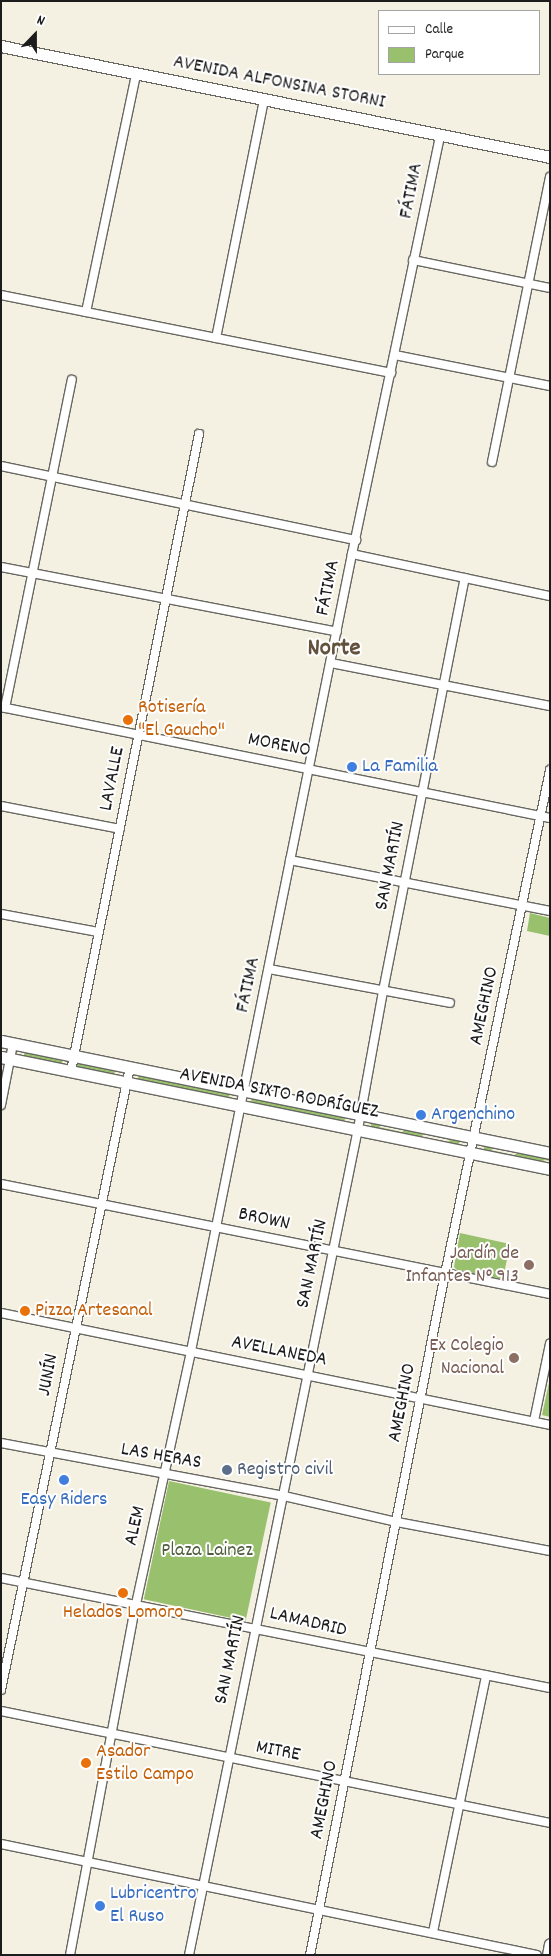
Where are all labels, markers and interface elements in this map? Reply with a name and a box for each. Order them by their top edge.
north arrow [10,10,60,60]
legend [378,10,541,75]
text: N [34,11,48,32]
text: Calle [425,19,453,41]
text: Parque [425,44,464,66]
street label: AVENIDA ALFONSINA STORNI [171,51,387,115]
street label: FÁTIMA [395,161,429,221]
street label: FÁTIMA [312,558,346,618]
district label: Norte [308,634,360,664]
place label: Rotisería "El Gaucho" [138,696,225,743]
marker: Rotisería "El Gaucho" [122,714,134,726]
street label: MORENO [246,728,312,764]
street label: LAVALLE [95,745,131,813]
place label: La Familia [362,755,438,779]
marker: La Familia [346,761,358,773]
street label: SAN MARTÍN [371,820,411,912]
street label: FÁTIMA [231,955,267,1015]
street label: AMEGHINO [465,965,505,1047]
street label: AVENIDA SIXTO RODRÍGUEZ [177,1063,381,1125]
place label: Argenchino [431,1103,515,1127]
marker: Argenchino [415,1109,427,1121]
street label: BROWN [236,1203,292,1237]
street label: SAN MARTÍN [292,1217,334,1311]
place label: Jardín de Infantes N° 913 [405,1242,519,1289]
marker: Jardín de Infantes N° 913 [523,1259,535,1271]
place label: Pizza Artesanal [35,1299,153,1323]
marker: Pizza Artesanal [19,1305,31,1317]
street label: AVELLANEDA [229,1331,329,1373]
place label: Ex Colegio Nacional [429,1334,504,1381]
street label: JUNÍN [33,1352,65,1398]
marker: Ex Colegio Nacional [508,1352,520,1364]
street label: AMEGHINO [384,1362,422,1444]
street label: LAS HERAS [119,1438,203,1476]
place label: Registro civil [237,1458,333,1482]
marker: Registro civil [221,1464,233,1476]
marker: Easy Riders [58,1474,70,1486]
place label: Easy Riders [21,1488,107,1512]
street label: ALEM [120,1504,152,1548]
park label: Plaza Lainez [161,1539,253,1563]
marker: Helados Lomoro [117,1587,129,1599]
place label: Helados Lomoro [63,1601,183,1625]
street label: LAMADRID [267,1602,349,1644]
street label: SAN MARTÍN [210,1613,252,1707]
street label: MITRE [254,1736,302,1768]
place label: Asador Estilo Campo [96,1740,194,1787]
marker: Asador Estilo Campo [80,1757,92,1769]
street label: AMEGHINO [306,1759,344,1841]
place label: Lubricentro El Ruso [110,1882,196,1929]
marker: Lubricentro El Ruso [94,1900,106,1912]

